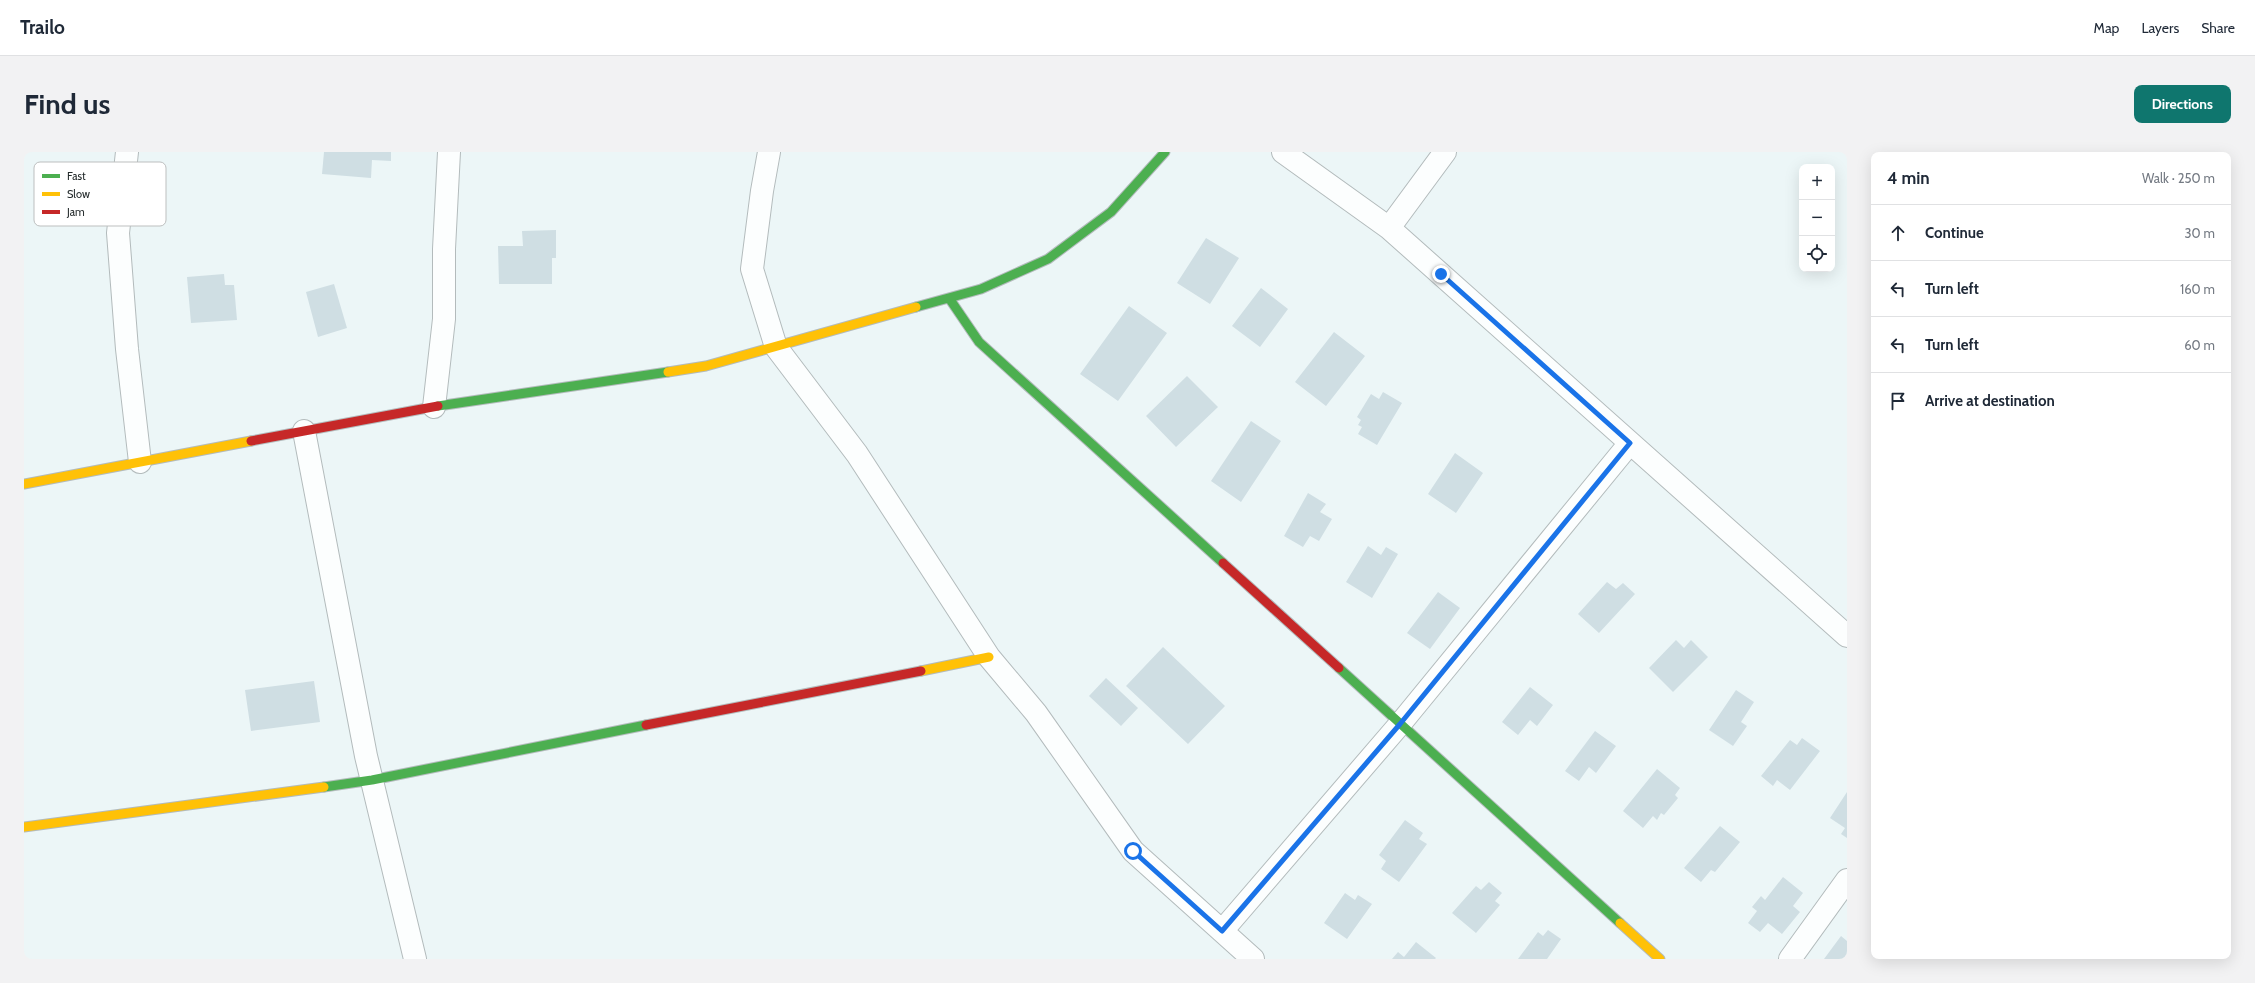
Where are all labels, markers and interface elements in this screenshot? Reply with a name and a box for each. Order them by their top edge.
text: Trailo [20,16,65,39]
text: Map [2094,19,2119,37]
text: Layers [2141,19,2179,37]
text: Share [2201,19,2235,37]
button: Directions [2134,85,2231,123]
text: Find us [24,87,110,121]
legend [34,162,166,226]
map controls [1799,164,1835,272]
button: + [1799,164,1835,200]
text: 4 min [1887,168,1930,188]
text: Fast [67,169,86,183]
text: Walk · 250 m [2142,170,2215,186]
text: Slow [67,187,90,201]
button: − [1799,200,1835,236]
text: Jam [66,205,85,219]
icon: ahead [1887,222,1909,244]
text: Continue [1925,224,1984,242]
text: 30 m [2185,225,2215,241]
button: locate [1799,236,1835,272]
route end [1432,265,1450,283]
icon: left [1887,278,1909,300]
text: Turn left [1925,280,1979,298]
text: 160 m [2180,281,2215,297]
icon: left [1887,334,1909,356]
text: Turn left [1925,336,1979,354]
text: 60 m [2184,337,2215,353]
icon: arrive [1887,390,1909,412]
text: Arrive at destination [1925,392,2055,410]
route start [1124,842,1142,860]

